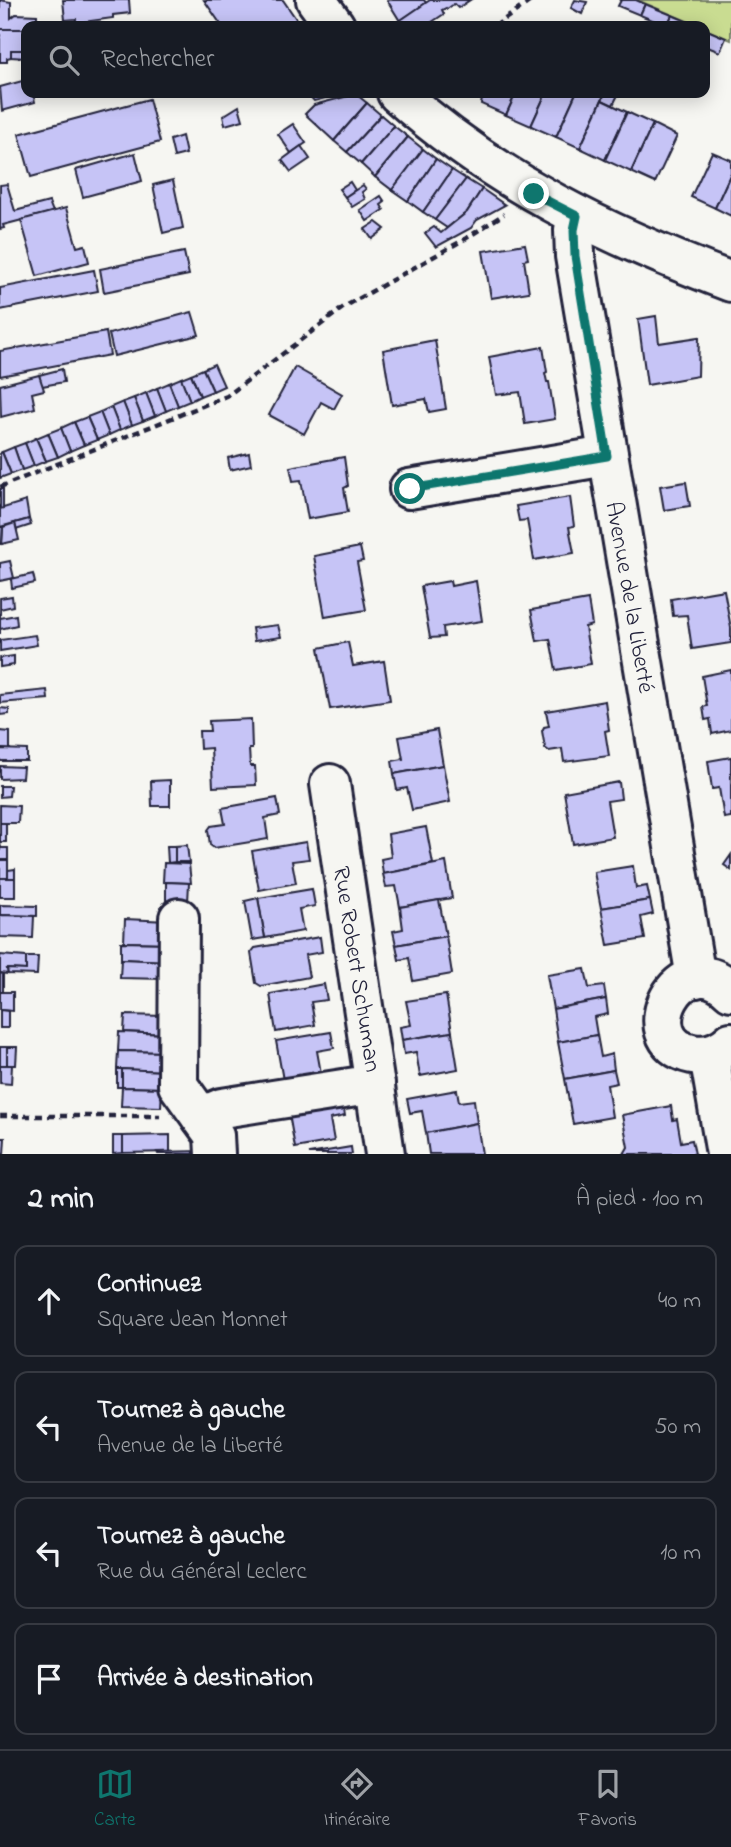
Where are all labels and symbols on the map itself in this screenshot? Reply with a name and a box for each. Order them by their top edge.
route end [518,178,549,209]
route start [394,473,425,504]
street label: Avenue de la Liberté [594,499,663,696]
street label: Rue Robert Schuman [322,864,389,1075]

